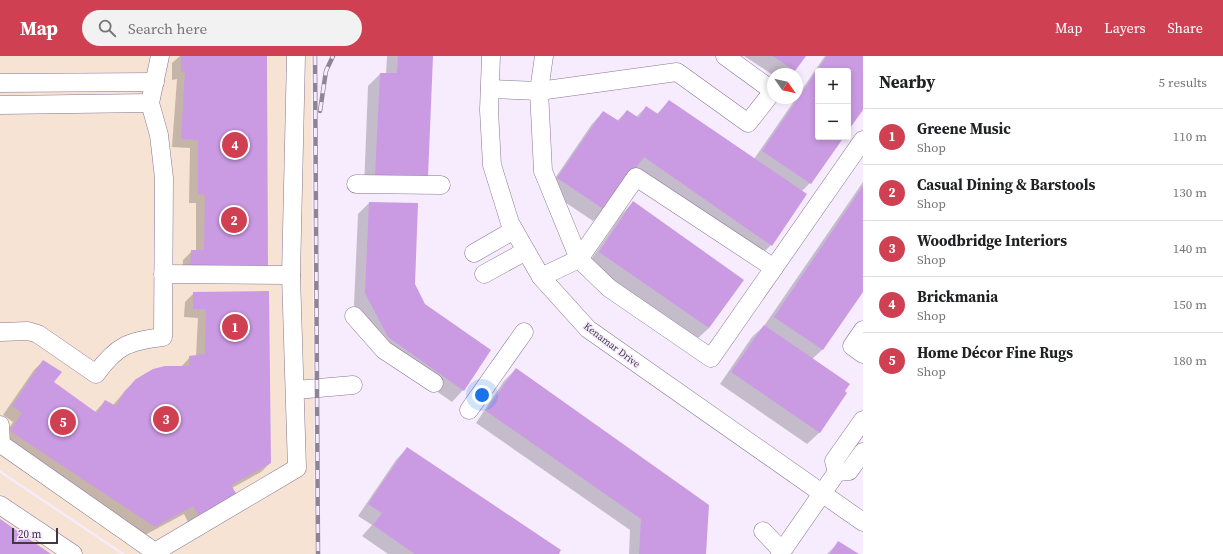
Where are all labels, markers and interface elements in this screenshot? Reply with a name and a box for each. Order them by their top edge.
search box [82,10,362,46]
text: Map [20,15,58,41]
icon: search [96,17,118,39]
text: Search here [128,18,207,39]
text: Map [1055,18,1082,38]
text: Layers [1104,18,1146,38]
text: Share [1168,18,1203,38]
north arrow [767,68,803,104]
map controls [815,68,851,140]
button: + [815,68,851,104]
text: Nearby [879,70,935,94]
text: 5 results [1159,74,1207,91]
button: − [815,104,851,140]
text: Greene Music [917,118,1011,139]
text: 1 [888,128,896,145]
text: 110 m [1173,128,1207,145]
pin: 4 [222,130,248,160]
text: Shop [917,139,946,156]
text: Casual Dining & Barstools [917,174,1095,195]
text: 2 [888,184,896,201]
text: 130 m [1173,184,1207,201]
text: Shop [917,195,946,212]
pin: 2 [221,205,247,235]
text: Woodbridge Interiors [917,230,1067,251]
text: 3 [888,240,896,257]
text: 140 m [1173,240,1207,257]
text: Shop [917,251,946,268]
text: Brickmania [917,286,998,307]
text: 4 [888,296,896,313]
text: 150 m [1173,296,1207,313]
text: Shop [917,307,946,324]
pin: 1 [222,312,248,342]
street label: Kenamar Drive [581,320,643,370]
text: Home Décor Fine Rugs [917,342,1073,363]
text: 5 [888,352,896,369]
text: 180 m [1173,352,1207,369]
text: Shop [917,363,946,380]
your location [472,385,492,405]
pin: 3 [153,404,179,434]
pin: 5 [50,407,76,437]
scale bar [12,526,58,545]
text: 20 m [18,527,41,542]

